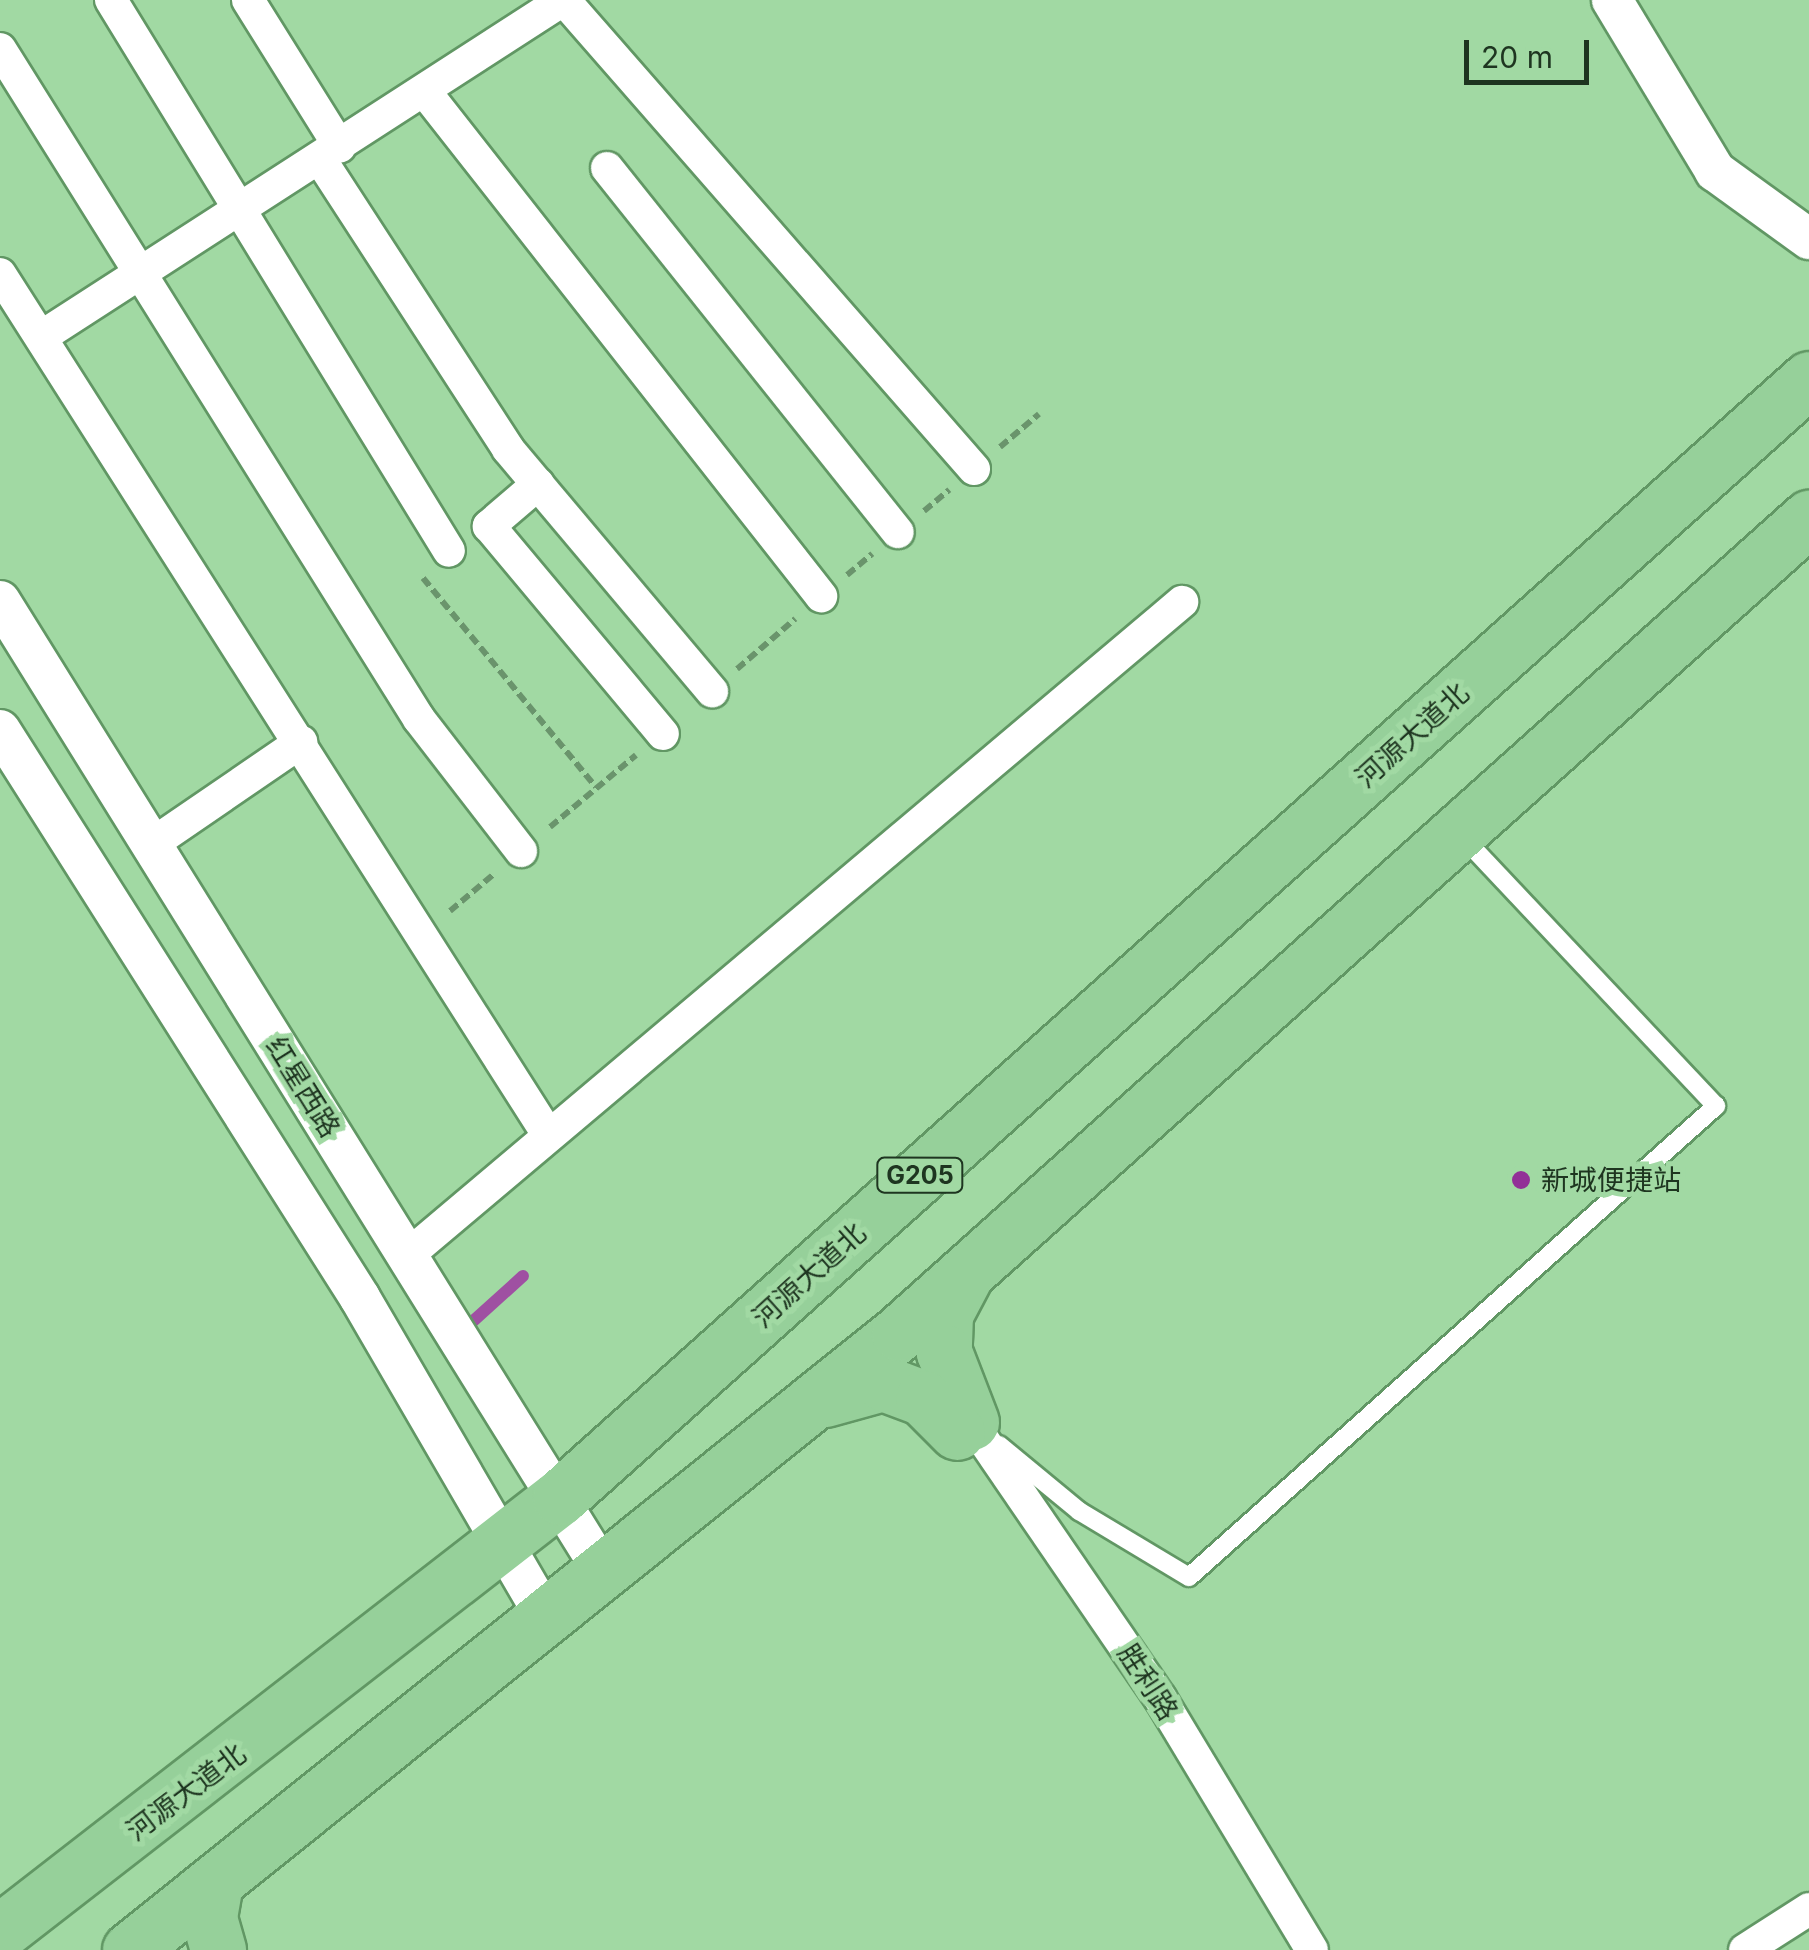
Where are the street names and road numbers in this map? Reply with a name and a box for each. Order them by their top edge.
street label: 河源大道北 [1349,676,1475,794]
street label: 红星西路 [259,1031,347,1143]
road number: G205 [875,1155,965,1195]
street label: 河源大道北 [746,1216,872,1334]
street label: 胜利路 [1111,1638,1185,1726]
street label: 河源大道北 [120,1736,252,1848]

